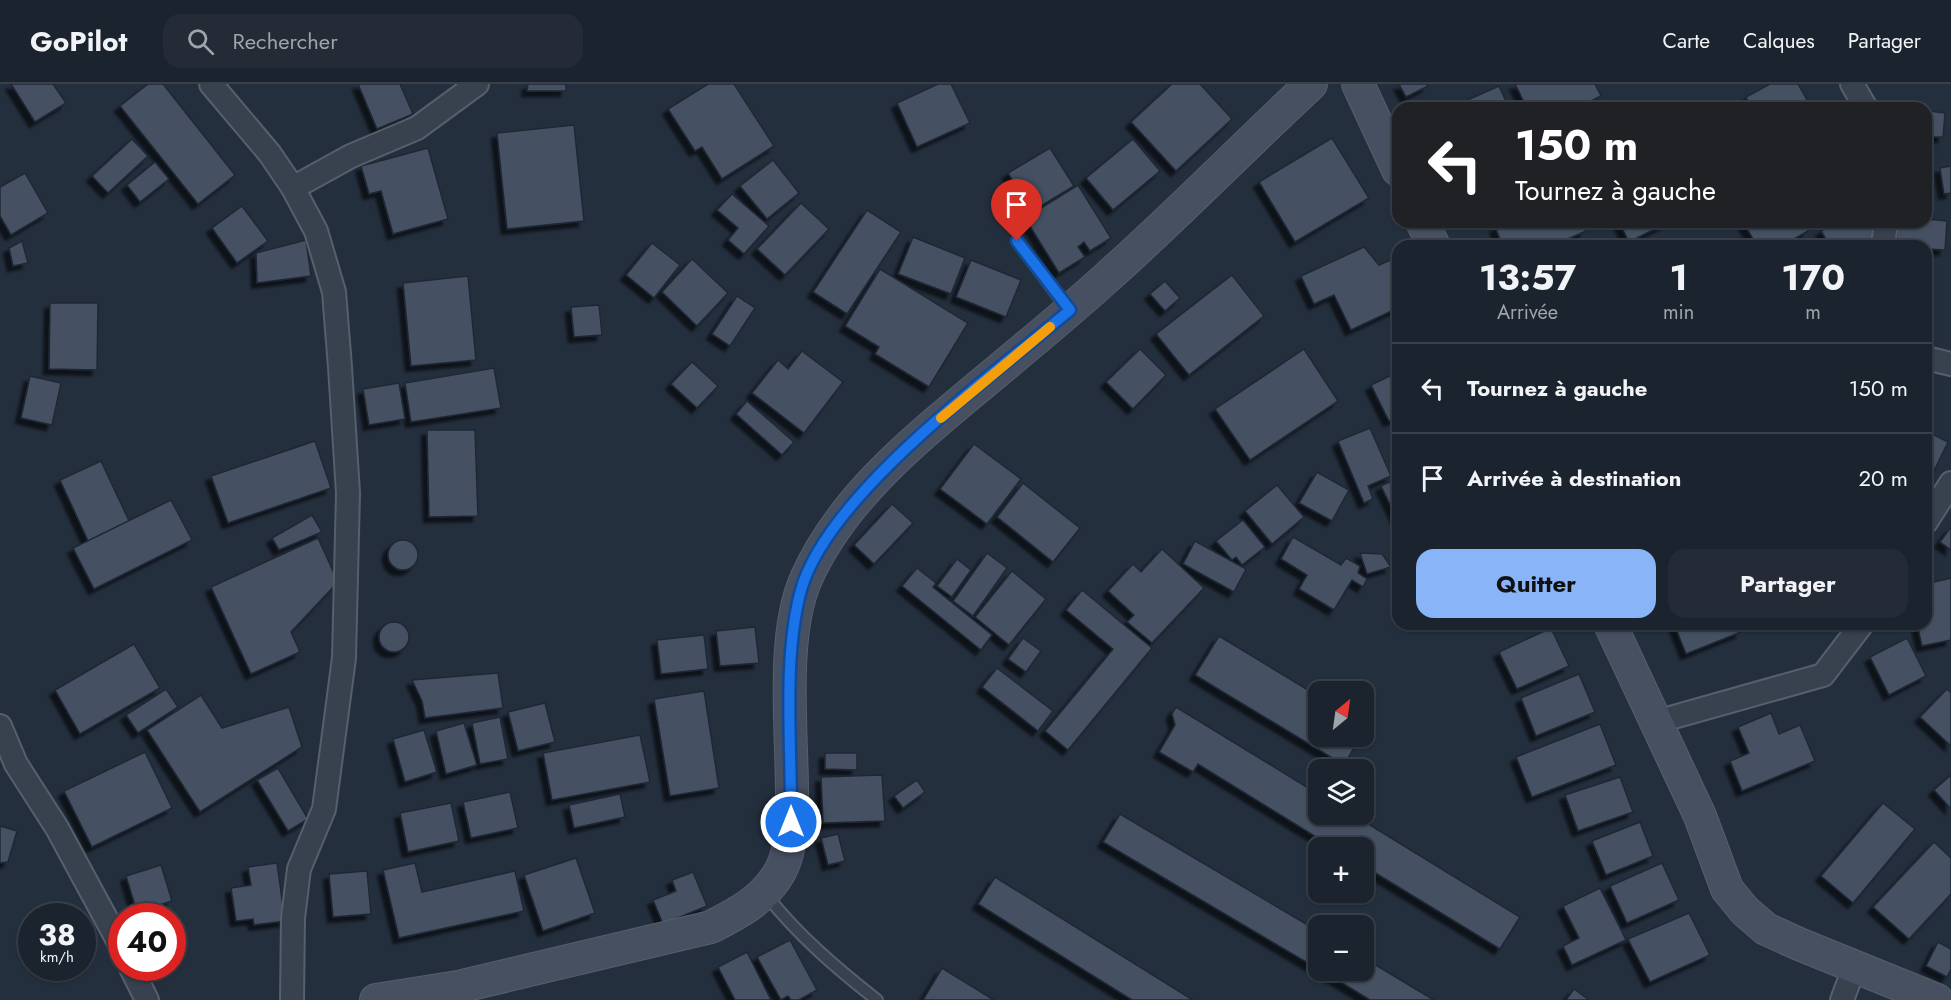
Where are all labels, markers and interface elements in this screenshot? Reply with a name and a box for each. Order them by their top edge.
search box [163,14,583,68]
text: GoPilot [30,21,127,62]
icon: search [184,25,217,58]
text: Rechercher [232,25,338,57]
text: Carte [1663,26,1710,56]
text: Calques [1743,26,1815,56]
text: Partager [1848,26,1921,56]
text: 150 m [1515,115,1638,176]
icon: left [1416,126,1494,204]
text: Tournez à gauche [1515,171,1716,210]
pin [991,179,1042,241]
icon: arrive [1000,188,1033,221]
text: 13:57 [1479,251,1576,303]
text: 1 [1669,251,1688,303]
text: 170 [1781,251,1845,303]
text: Arrivée [1497,298,1558,327]
text: min [1663,298,1694,327]
text: m [1805,298,1821,327]
icon: left [1416,372,1449,405]
text: Tournez à gauche [1467,372,1647,404]
text: 150 m [1849,372,1908,404]
icon: arrive [1416,462,1449,495]
text: Arrivée à destination [1467,462,1681,494]
text: 20 m [1859,462,1908,494]
button: Quitter [1416,549,1656,618]
button: Partager [1668,549,1908,618]
north arrow [1308,681,1374,747]
map controls [1308,681,1374,981]
button: layers [1308,759,1374,825]
position arrow [759,790,823,854]
button: + [1308,837,1374,903]
speed limit sign: 40 [108,903,186,981]
text: 38 [38,913,76,956]
button: − [1308,915,1374,981]
text: km/h [40,946,74,968]

